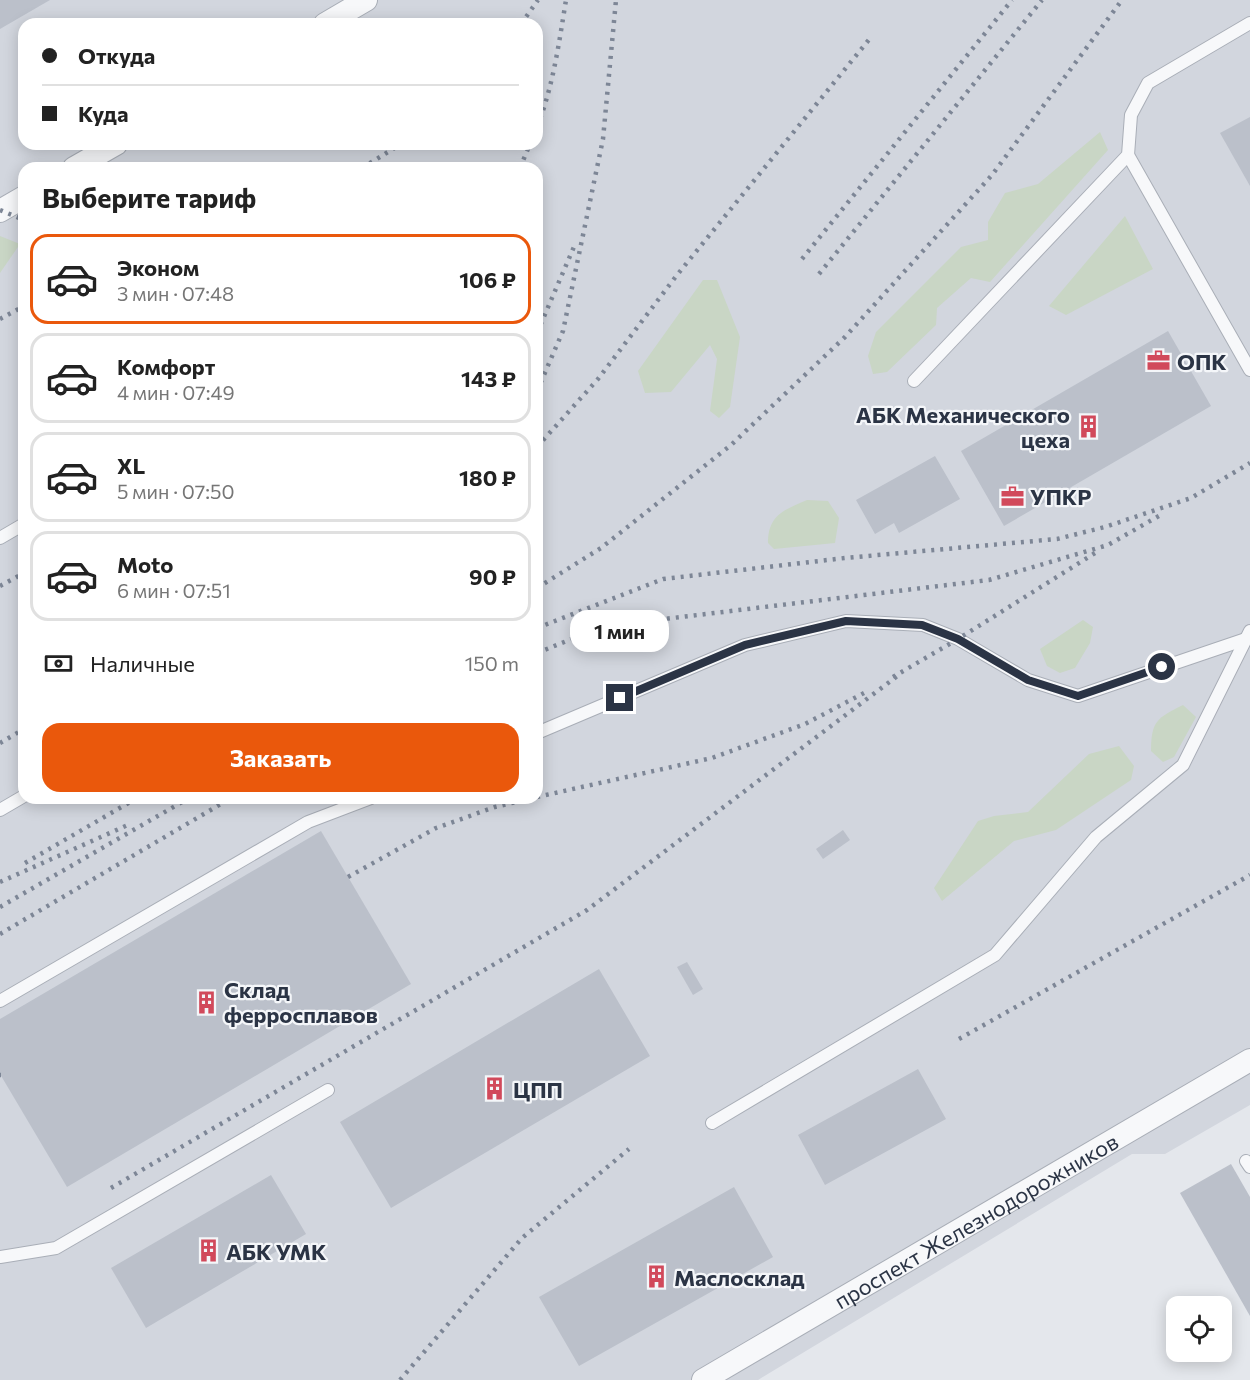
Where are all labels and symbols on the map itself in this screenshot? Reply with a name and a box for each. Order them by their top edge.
office icon: ОПК [1146,348,1172,374]
place label: ОПК [1177,348,1227,375]
place label: АБК Механического цеха [856,401,1070,453]
building icon: АБК Механического цеха [1075,414,1101,440]
office icon: УПКР [999,483,1025,509]
place label: УПКР [1030,483,1091,510]
callout: 1 мин [570,611,670,653]
route start [1148,653,1175,680]
route end [606,684,633,711]
place label: Склад ферросплавов [224,976,378,1028]
building icon: Склад ферросплавов [193,989,219,1015]
building icon: ЦПП [482,1076,508,1102]
place label: ЦПП [513,1076,563,1103]
street label: проспект Железнодорожников [829,1127,1123,1314]
building icon: АБК УМК [195,1238,221,1264]
place label: АБК УМК [226,1238,326,1265]
building icon: Маслосклад [643,1264,669,1290]
place label: Маслосклад [674,1264,805,1291]

